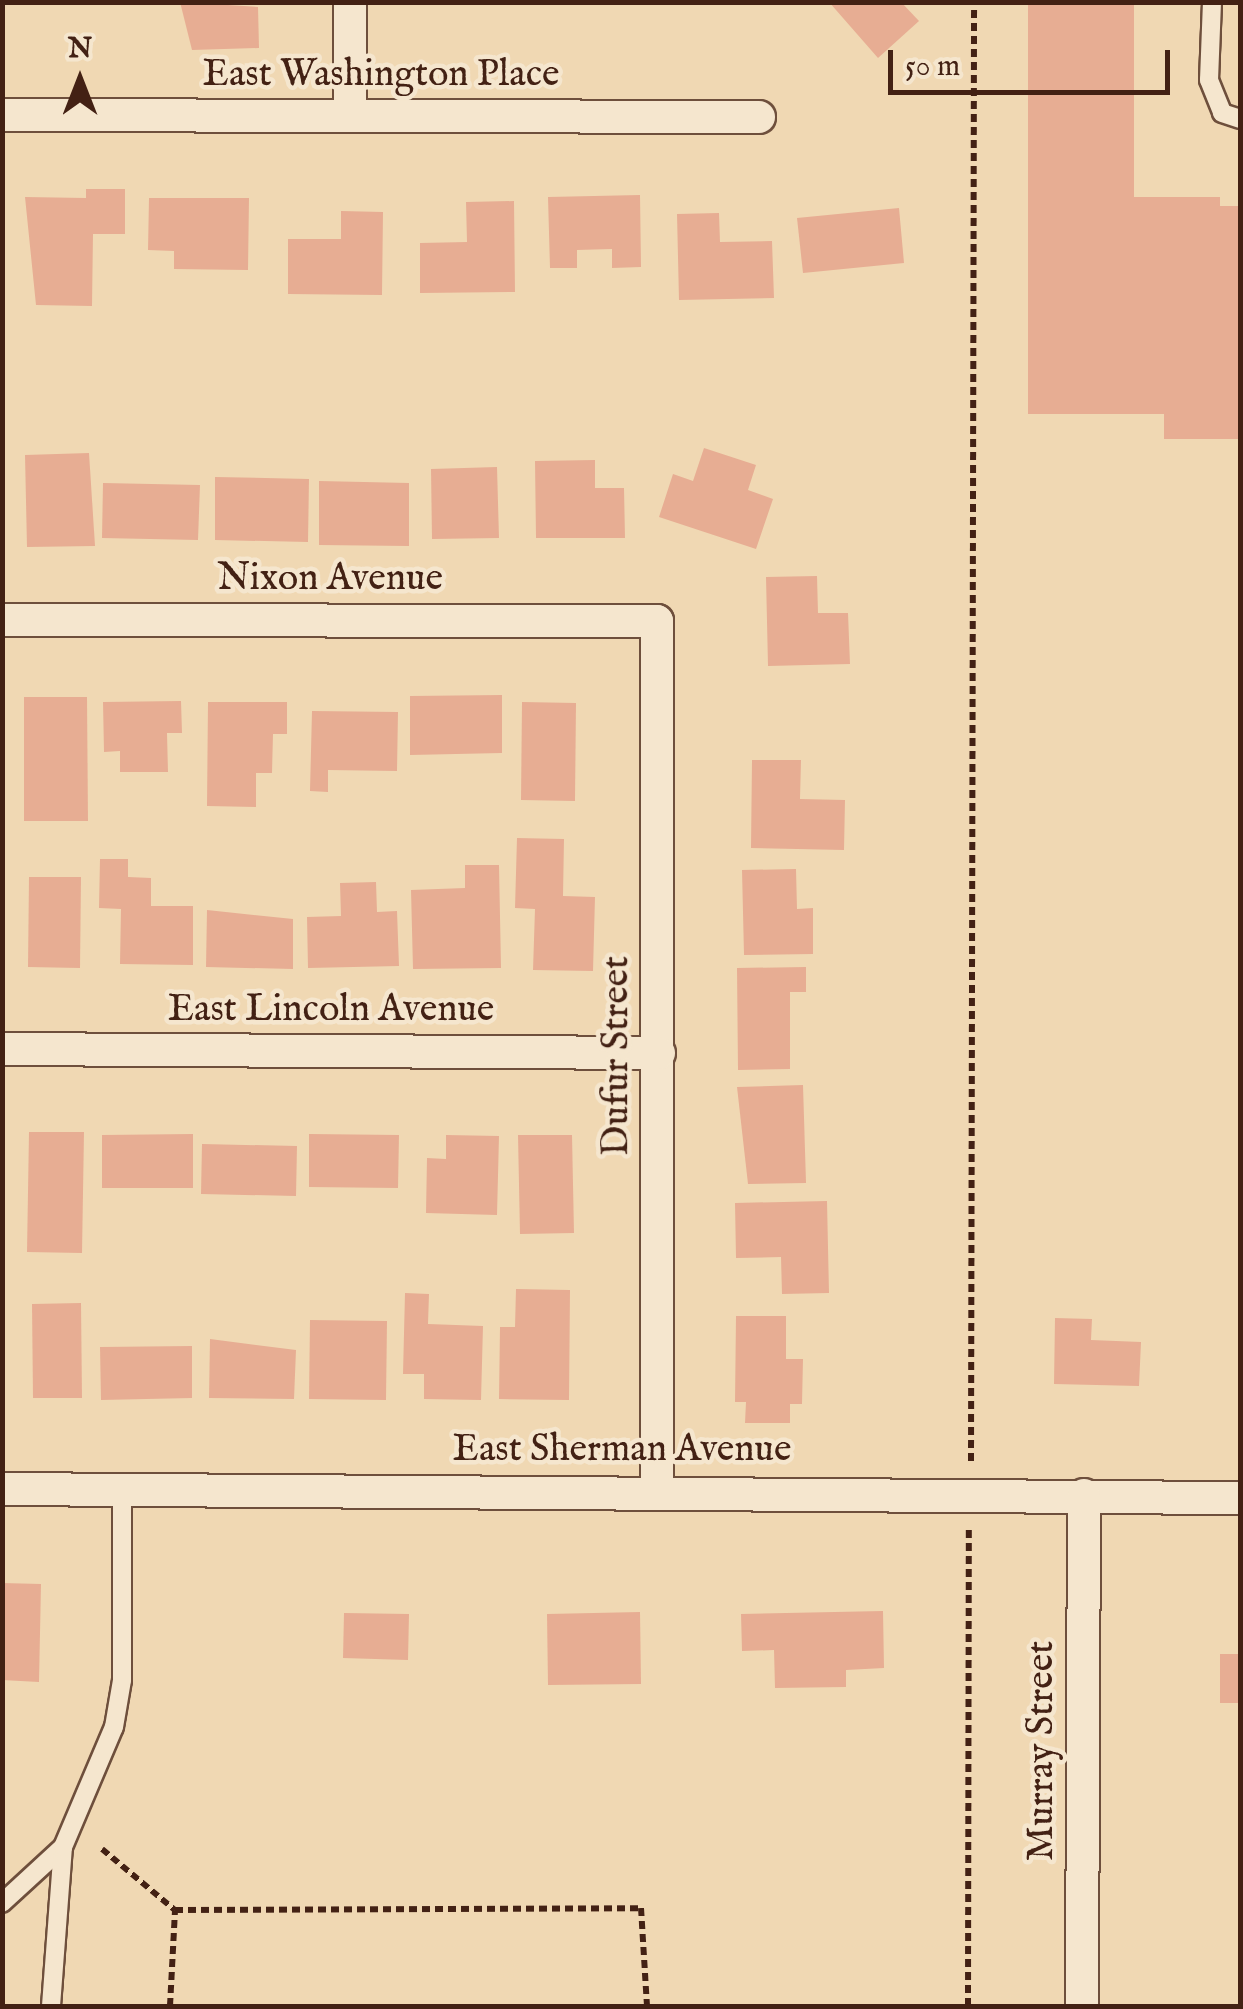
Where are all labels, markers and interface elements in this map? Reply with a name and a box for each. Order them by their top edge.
north arrow [30,30,130,130]
scale bar [893,30,1176,92]
text: N [68,32,92,67]
text: 50 m [905,48,960,86]
street label: East Washington Place [203,53,559,99]
street label: Nixon Avenue [217,557,443,603]
street label: Dufur Street [595,956,641,1156]
street label: East Lincoln Avenue [168,988,494,1034]
street label: East Sherman Avenue [453,1428,791,1474]
street label: Murray Street [1020,1641,1066,1861]

